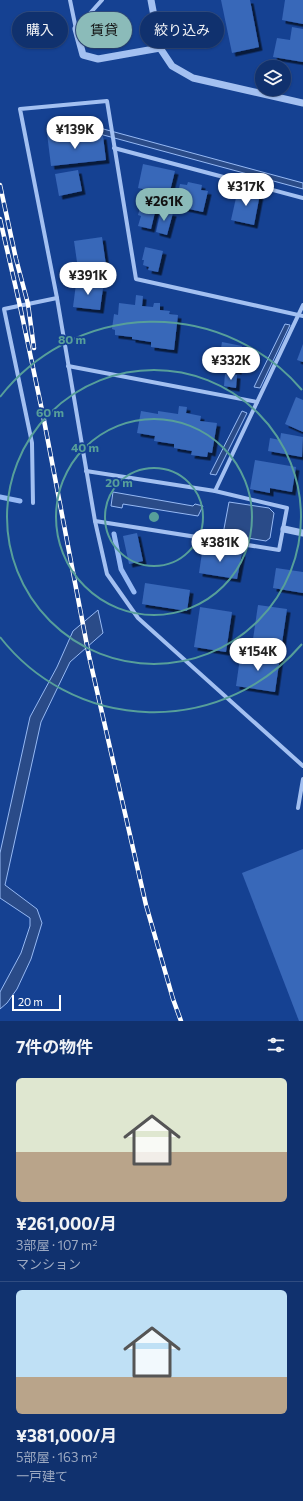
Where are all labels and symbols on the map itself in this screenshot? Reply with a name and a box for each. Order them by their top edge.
pin: ¥139K [47,116,103,150]
pin: ¥317K [218,173,274,207]
pin: ¥261K [136,188,192,222]
pin: ¥391K [60,262,116,296]
text: 80 m [58,332,86,346]
pin: ¥332K [203,347,259,381]
text: 60 m [36,405,64,419]
text: 40 m [71,440,99,454]
text: 20 m [105,475,133,489]
centre of rings [147,510,161,524]
pin: ¥381K [192,529,248,563]
pin: ¥154K [230,638,286,672]
scale bar [12,993,61,1012]

